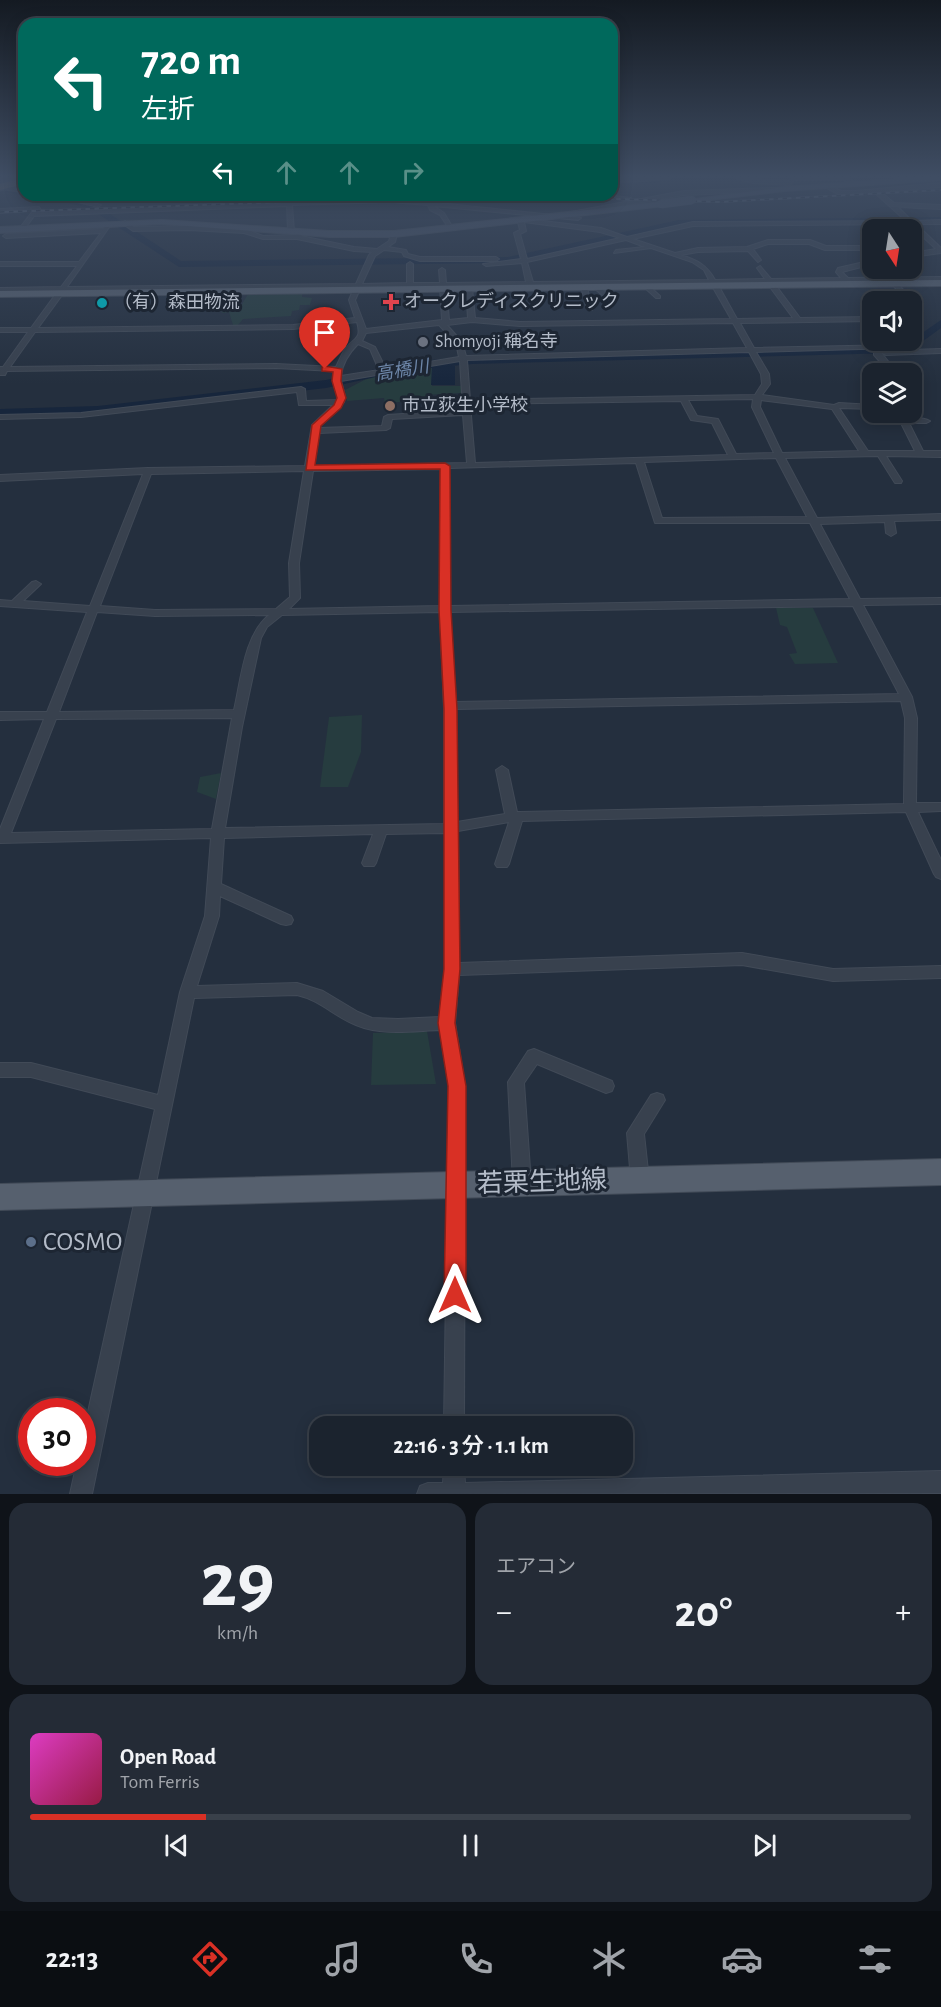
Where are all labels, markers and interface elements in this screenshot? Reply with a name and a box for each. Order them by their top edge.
text: 720 m [141,40,241,82]
icon: left [42,42,120,120]
text: 左折 [141,96,195,123]
icon: left [207,156,240,189]
icon: ahead [270,156,303,189]
icon: ahead [333,156,366,189]
icon: right [396,156,429,189]
north arrow [862,219,922,279]
map controls [862,219,922,423]
place label: オークレディスクリニック [404,291,619,311]
button: sound [862,291,922,351]
place label: （有）森田物流 [114,292,240,312]
marker: オークレディスクリニック [382,293,400,311]
marker: （有）森田物流 [95,296,109,310]
pin [299,307,350,369]
icon: arrive [308,316,341,349]
place label: Shomyoji 稱名寺 [435,331,558,351]
marker: Shomyoji 稱名寺 [416,335,430,349]
water label: 高橋川 [374,356,432,384]
button: layers [862,363,922,423]
place label: 市立荻生小学校 [402,395,528,415]
marker: 市立荻生小学校 [383,399,397,413]
street label: 若栗生地線 [477,1166,607,1197]
place label: COSMO [43,1229,122,1255]
marker: COSMO [24,1235,38,1249]
position arrow [423,1263,487,1327]
speed limit sign: 30 [18,1398,96,1476]
text: 22:16 · 3 分 · 1.1 km [393,1435,549,1457]
text: 29 [200,1543,275,1621]
text: エアコン [496,1557,576,1577]
text: 20° [675,1590,732,1635]
text: − [496,1596,512,1629]
text: + [895,1596,911,1629]
text: km/h [217,1623,258,1643]
text: Open Road [120,1746,216,1768]
text: Tom Ferris [120,1772,200,1792]
icon: previous [160,1829,193,1862]
icon: pause [454,1829,487,1862]
icon: next [748,1829,781,1862]
icon: directions [189,1938,231,1980]
icon: music [322,1938,364,1980]
icon: phone [455,1938,497,1980]
icon: climate [588,1938,630,1980]
icon: car [721,1938,763,1980]
icon: filters [854,1938,896,1980]
text: 22:13 [45,1945,98,1972]

